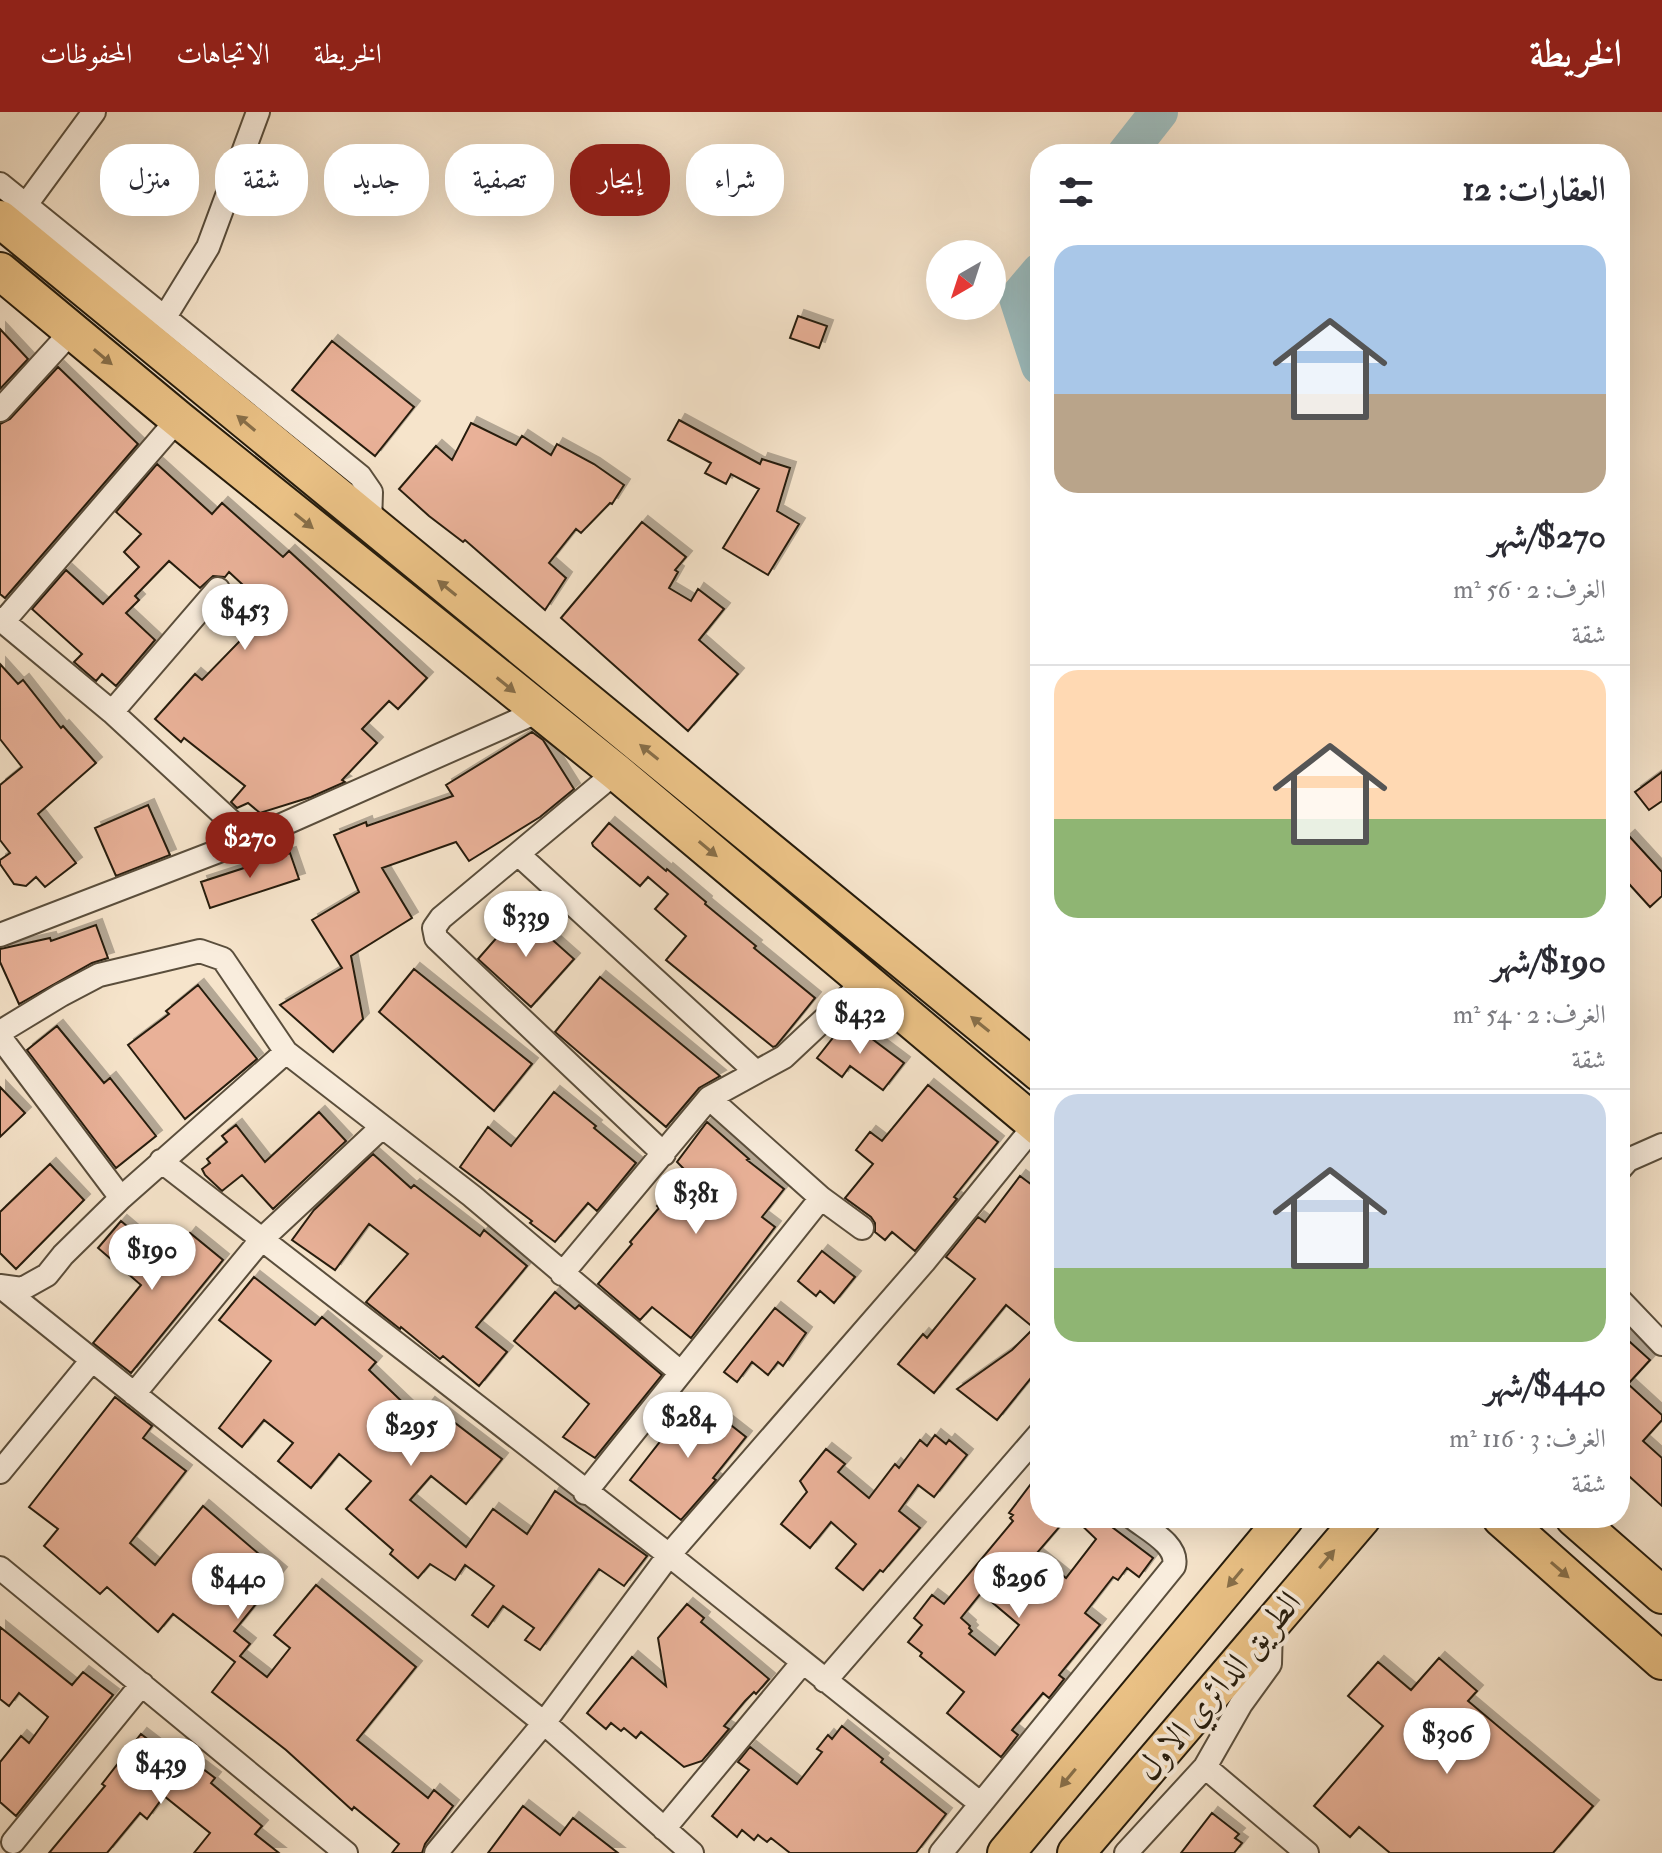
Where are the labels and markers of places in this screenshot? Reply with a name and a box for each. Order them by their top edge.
pin: $453 [198,584,292,652]
pin: $270 [203,812,297,880]
pin: $339 [479,891,573,959]
pin: $432 [813,988,907,1056]
pin: $381 [649,1168,743,1236]
pin: $190 [105,1224,199,1292]
pin: $284 [641,1392,735,1460]
pin: $295 [364,1400,458,1468]
pin: $296 [972,1552,1066,1620]
pin: $440 [191,1553,285,1621]
pin: $306 [1400,1708,1494,1776]
pin: $439 [114,1738,208,1806]

